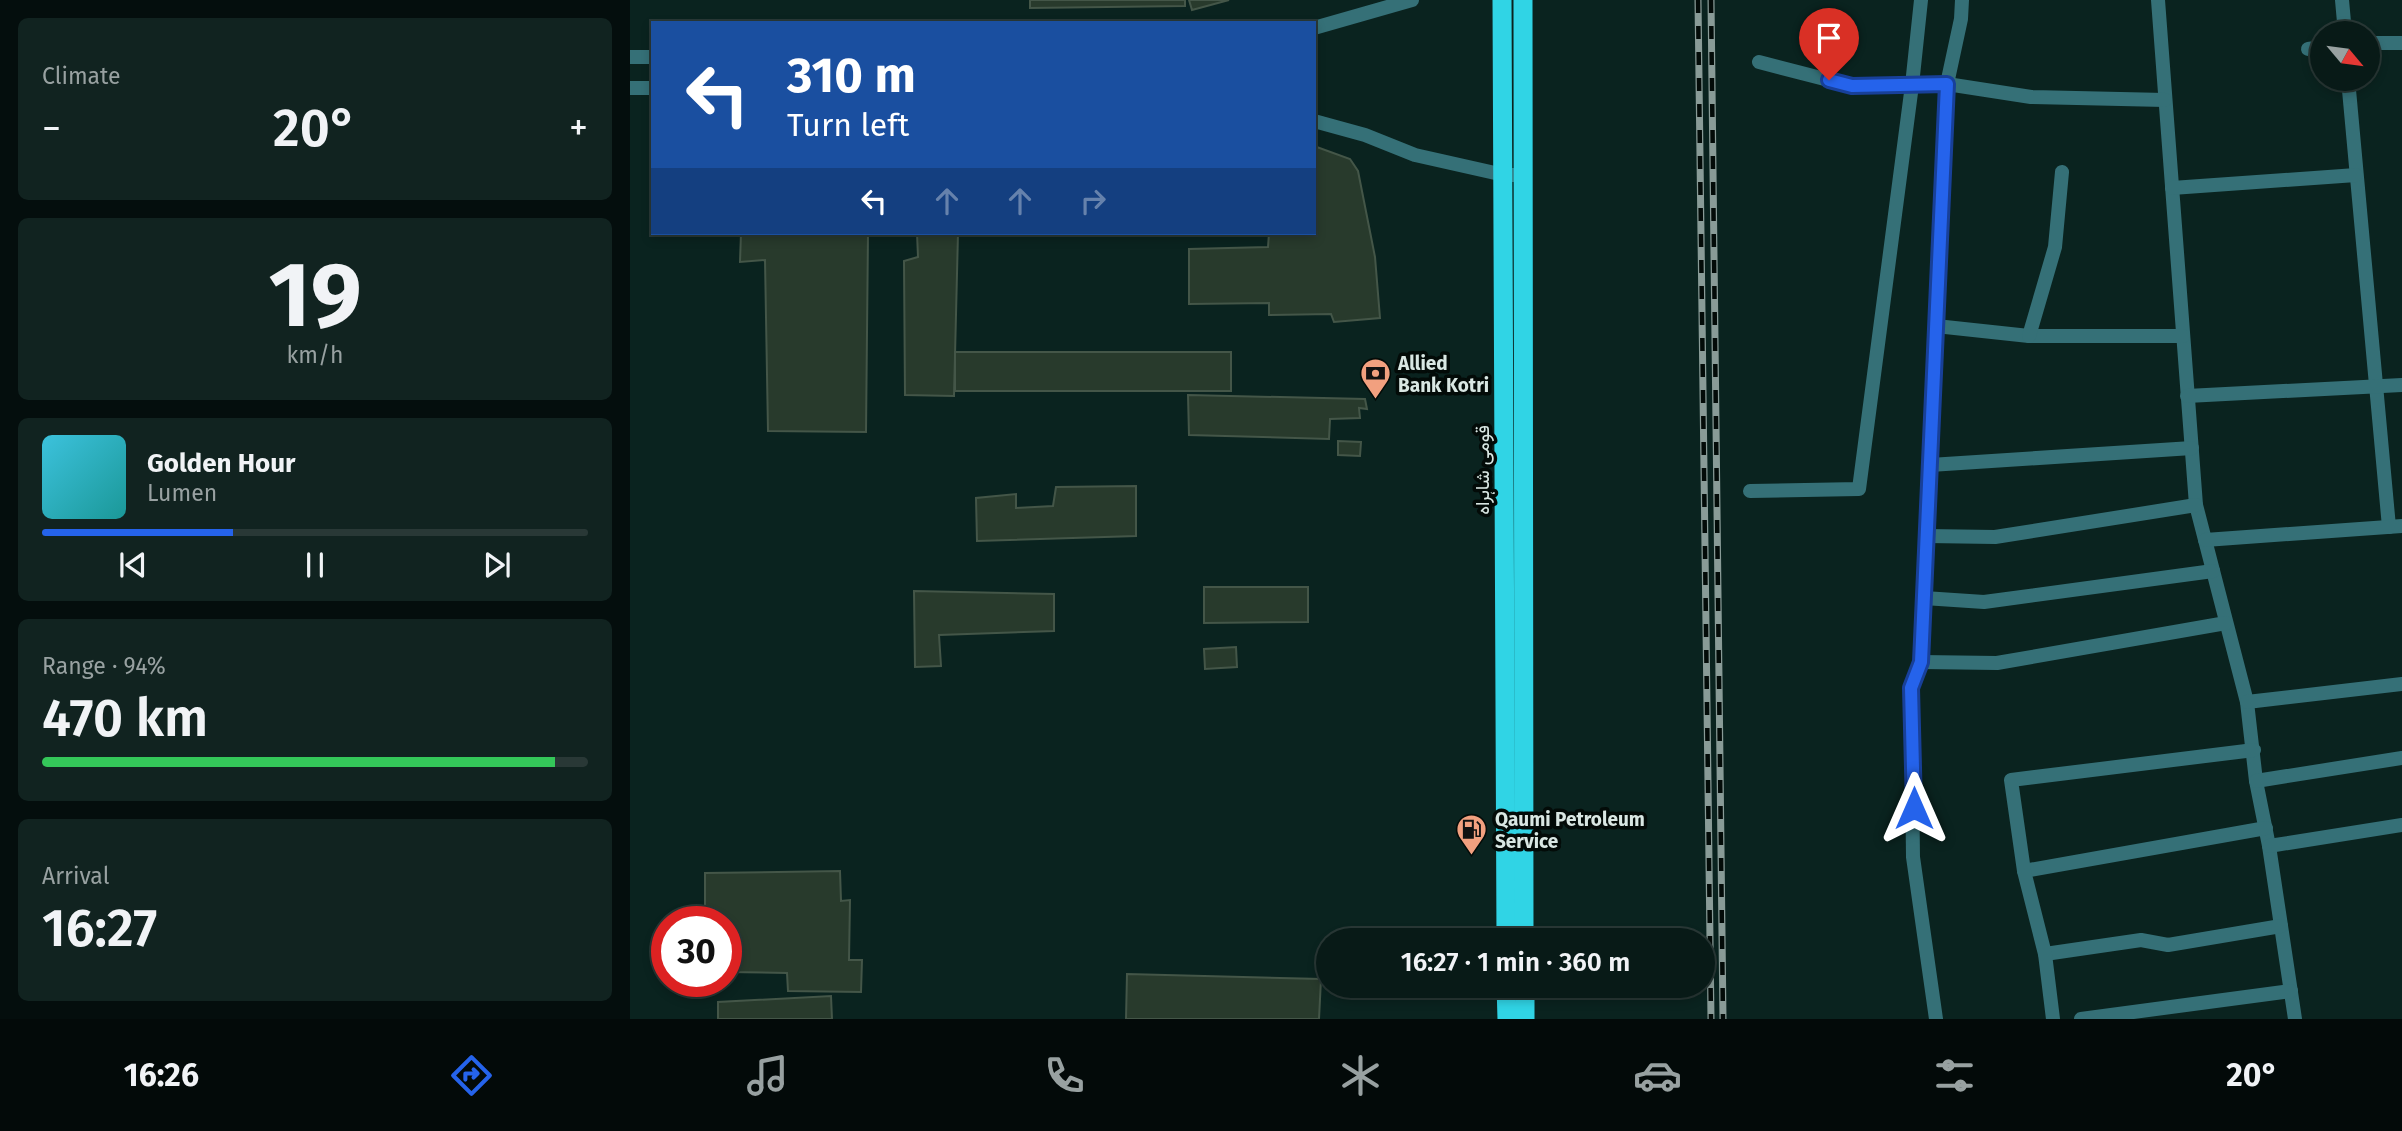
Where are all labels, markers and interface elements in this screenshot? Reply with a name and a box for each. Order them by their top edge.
pin [1799,8,1859,80]
icon: arrive [1810,19,1848,57]
north arrow [2310,21,2380,91]
map controls [2310,21,2380,91]
text: 310 m [787,46,916,105]
icon: left [672,49,763,140]
text: Climate [42,62,121,90]
text: 20° [273,97,357,160]
text: − [42,105,61,151]
text: + [569,105,588,151]
text: Turn left [787,106,909,144]
icon: left [855,182,893,220]
icon: ahead [928,182,966,220]
icon: ahead [1001,182,1039,220]
icon: right [1074,182,1112,220]
text: 19 [268,241,362,350]
text: km/h [287,341,343,369]
place label: Allied Bank Kotri [1397,352,1489,397]
bank icon: Allied Bank Kotri [1358,357,1392,401]
street label: قومی شاہراہ [1471,425,1495,515]
text: Golden Hour [147,448,295,479]
text: Lumen [147,479,217,507]
icon: previous [114,546,152,584]
icon: pause [296,546,334,584]
icon: next [478,546,516,584]
text: Range · 94% [42,652,166,680]
text: 470 km [42,687,208,750]
position arrow [1877,771,1951,845]
place label: Qaumi Petroleum Service [1495,808,1645,853]
fuel station icon: Qaumi Petroleum Service [1455,813,1489,857]
text: Arrival [42,862,109,890]
text: 16:27 [42,897,157,960]
speed limit sign: 30 [651,906,742,997]
text: 16:27 · 1 min · 360 m [1401,947,1630,978]
icon: directions [447,1051,496,1100]
icon: music [743,1051,792,1100]
icon: phone [1040,1051,1089,1100]
icon: climate [1336,1051,1385,1100]
icon: car [1633,1051,1682,1100]
icon: filters [1930,1051,1979,1100]
text: 16:26 [124,1056,199,1094]
text: 20° [2226,1056,2278,1094]

